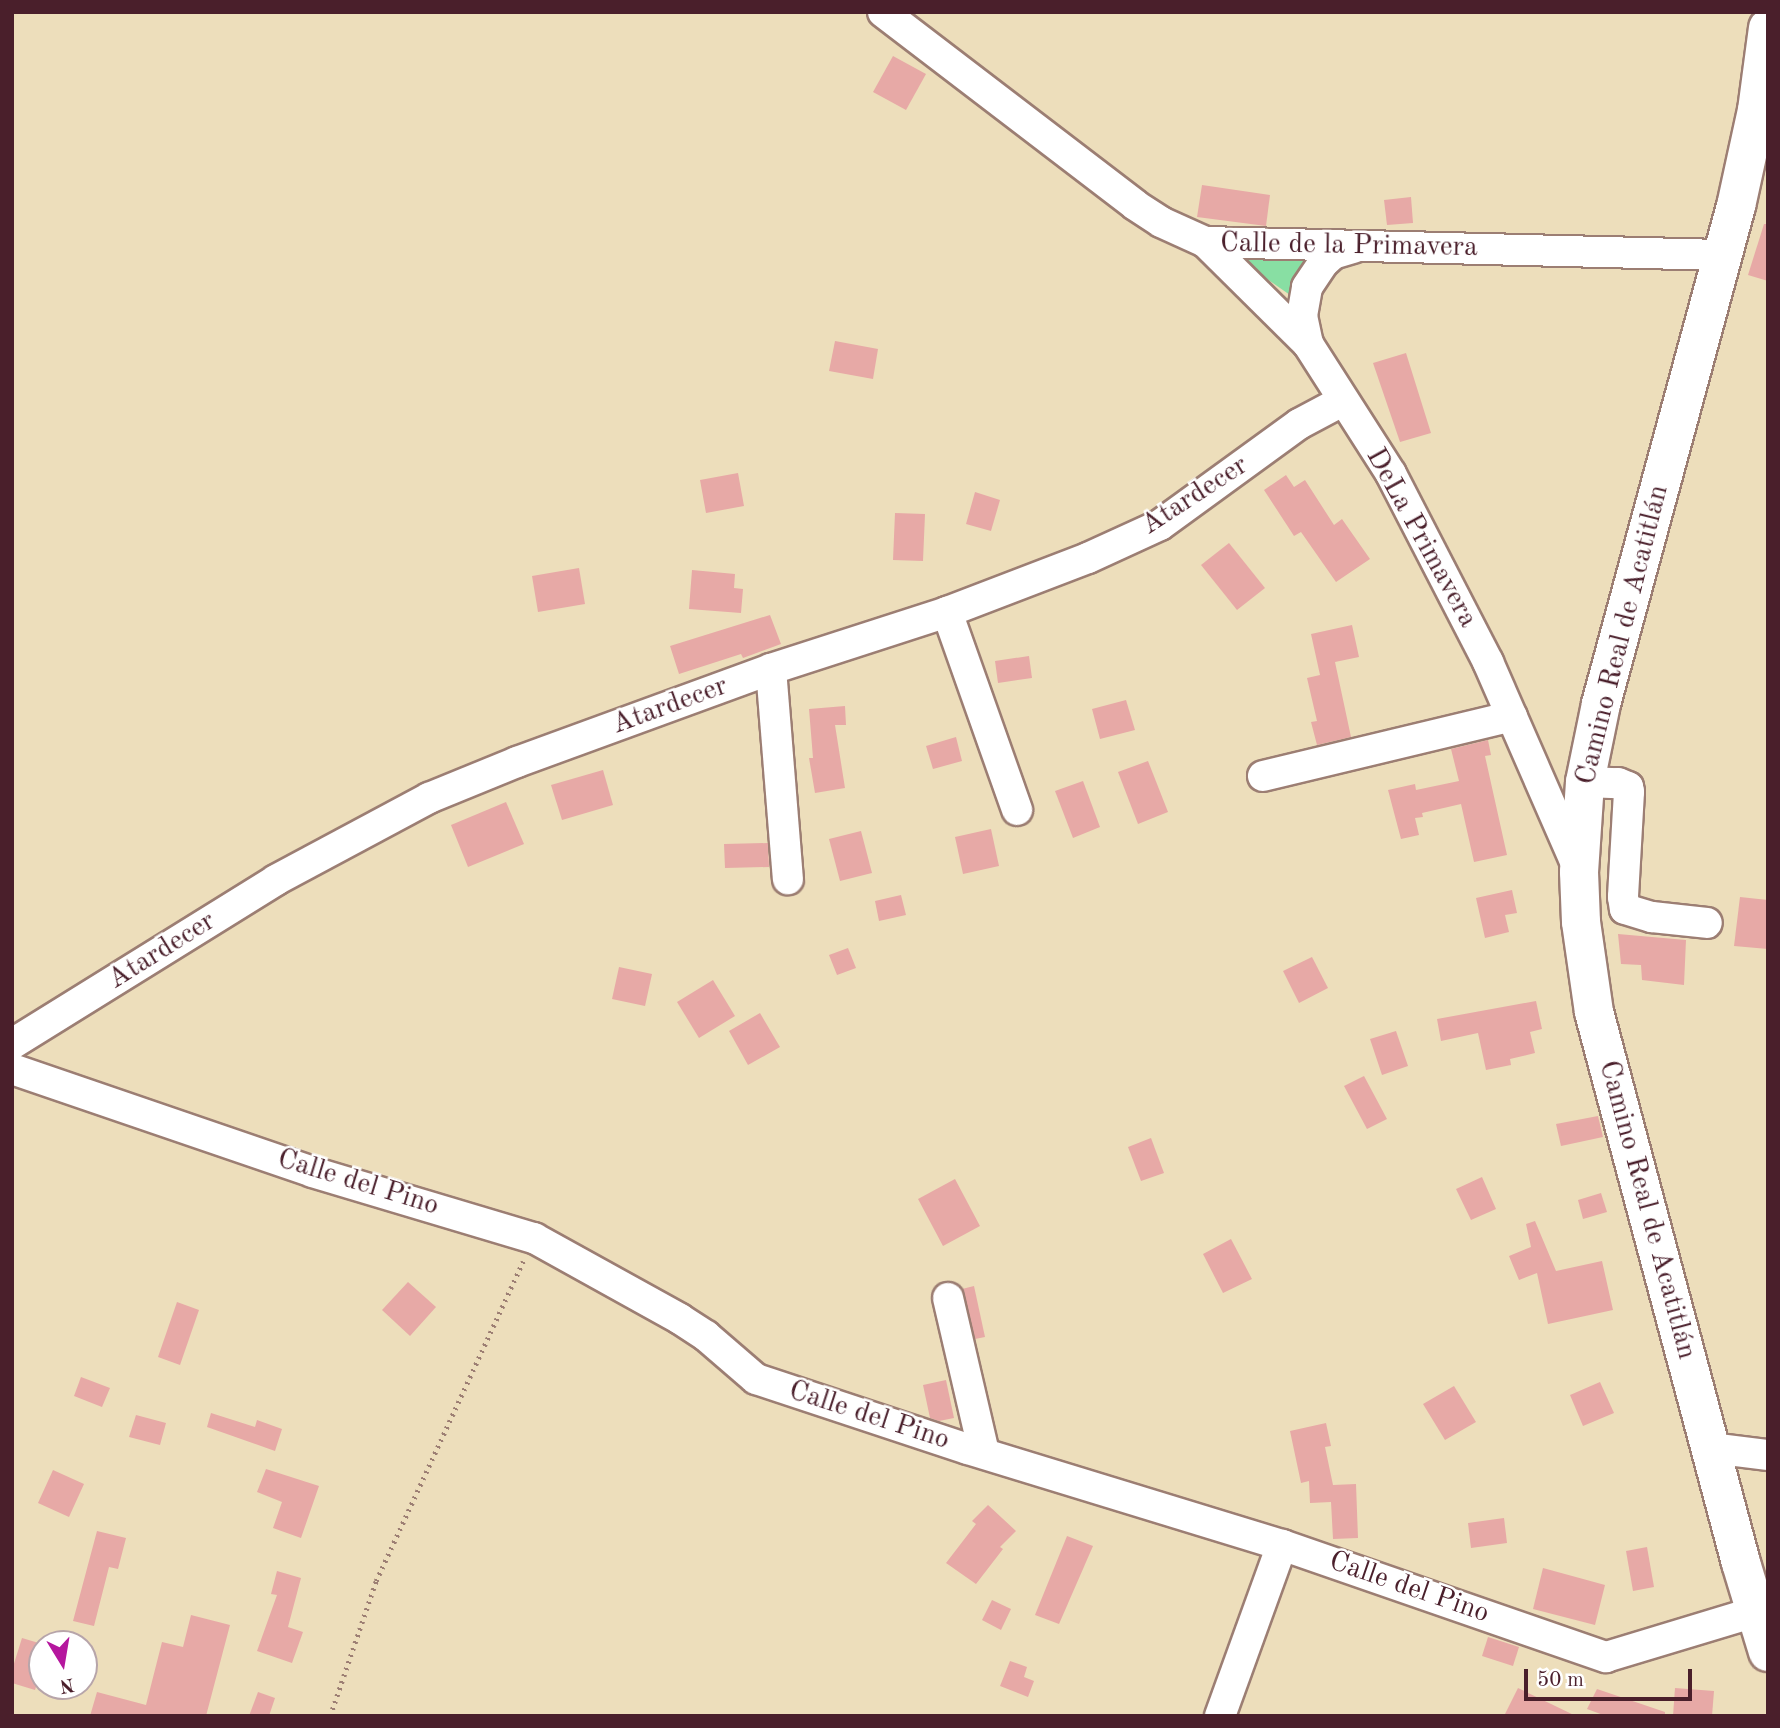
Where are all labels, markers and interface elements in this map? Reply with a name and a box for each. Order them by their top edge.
street label: Calle de la Primavera [1220,227,1478,265]
street label: DeLa Primavera [1358,442,1484,634]
street label: Atardecer [1135,449,1255,543]
street label: Camino Real de Acatitlán [1569,482,1677,788]
street label: Atardecer [608,670,732,742]
street label: Atardecer [102,905,222,997]
street label: Camino Real de Acatitlán [1591,1057,1703,1363]
street label: Calle del Pino [273,1143,443,1223]
street label: Calle del Pino [784,1374,954,1458]
street label: Calle del Pino [1325,1545,1493,1631]
north arrow [28,1630,98,1700]
scale bar [1528,1654,1696,1698]
text: 50 m [1537,1670,1584,1691]
text: N [58,1673,76,1695]

